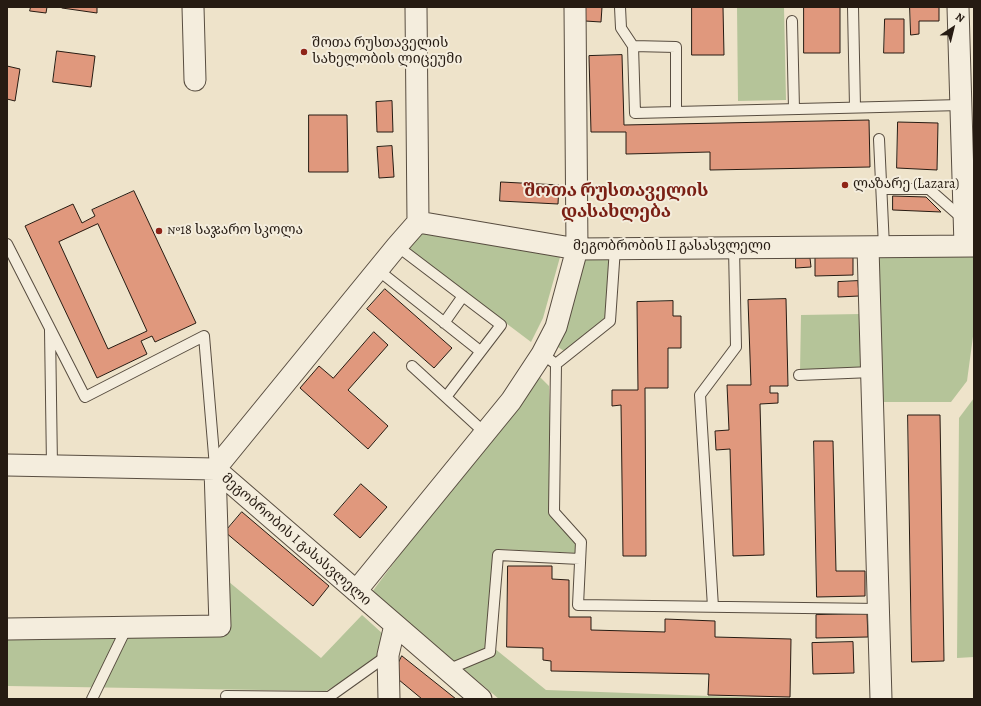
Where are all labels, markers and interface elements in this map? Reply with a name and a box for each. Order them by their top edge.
north arrow [933,8,973,48]
text: N [953,9,968,26]
place label: შოთა რუსთაველის სახელობის ლიცეუმი [312,36,462,68]
marker: შოთა რუსთაველის სახელობის ლიცეუმი [299,47,309,57]
place label: ლაზარე (Lazara) [853,177,959,193]
marker: ლაზარე (Lazara) [840,180,850,190]
district label: შოთა რუსთაველის დასახლება [524,181,708,224]
place label: №18 საჯარო სკოლა [167,223,303,239]
marker: №18 საჯარო სკოლა [154,226,164,236]
street label: მეგობრობის II გასასვლელი [573,239,771,255]
street label: მეგობრობის I გასასვლელი [218,470,374,610]

